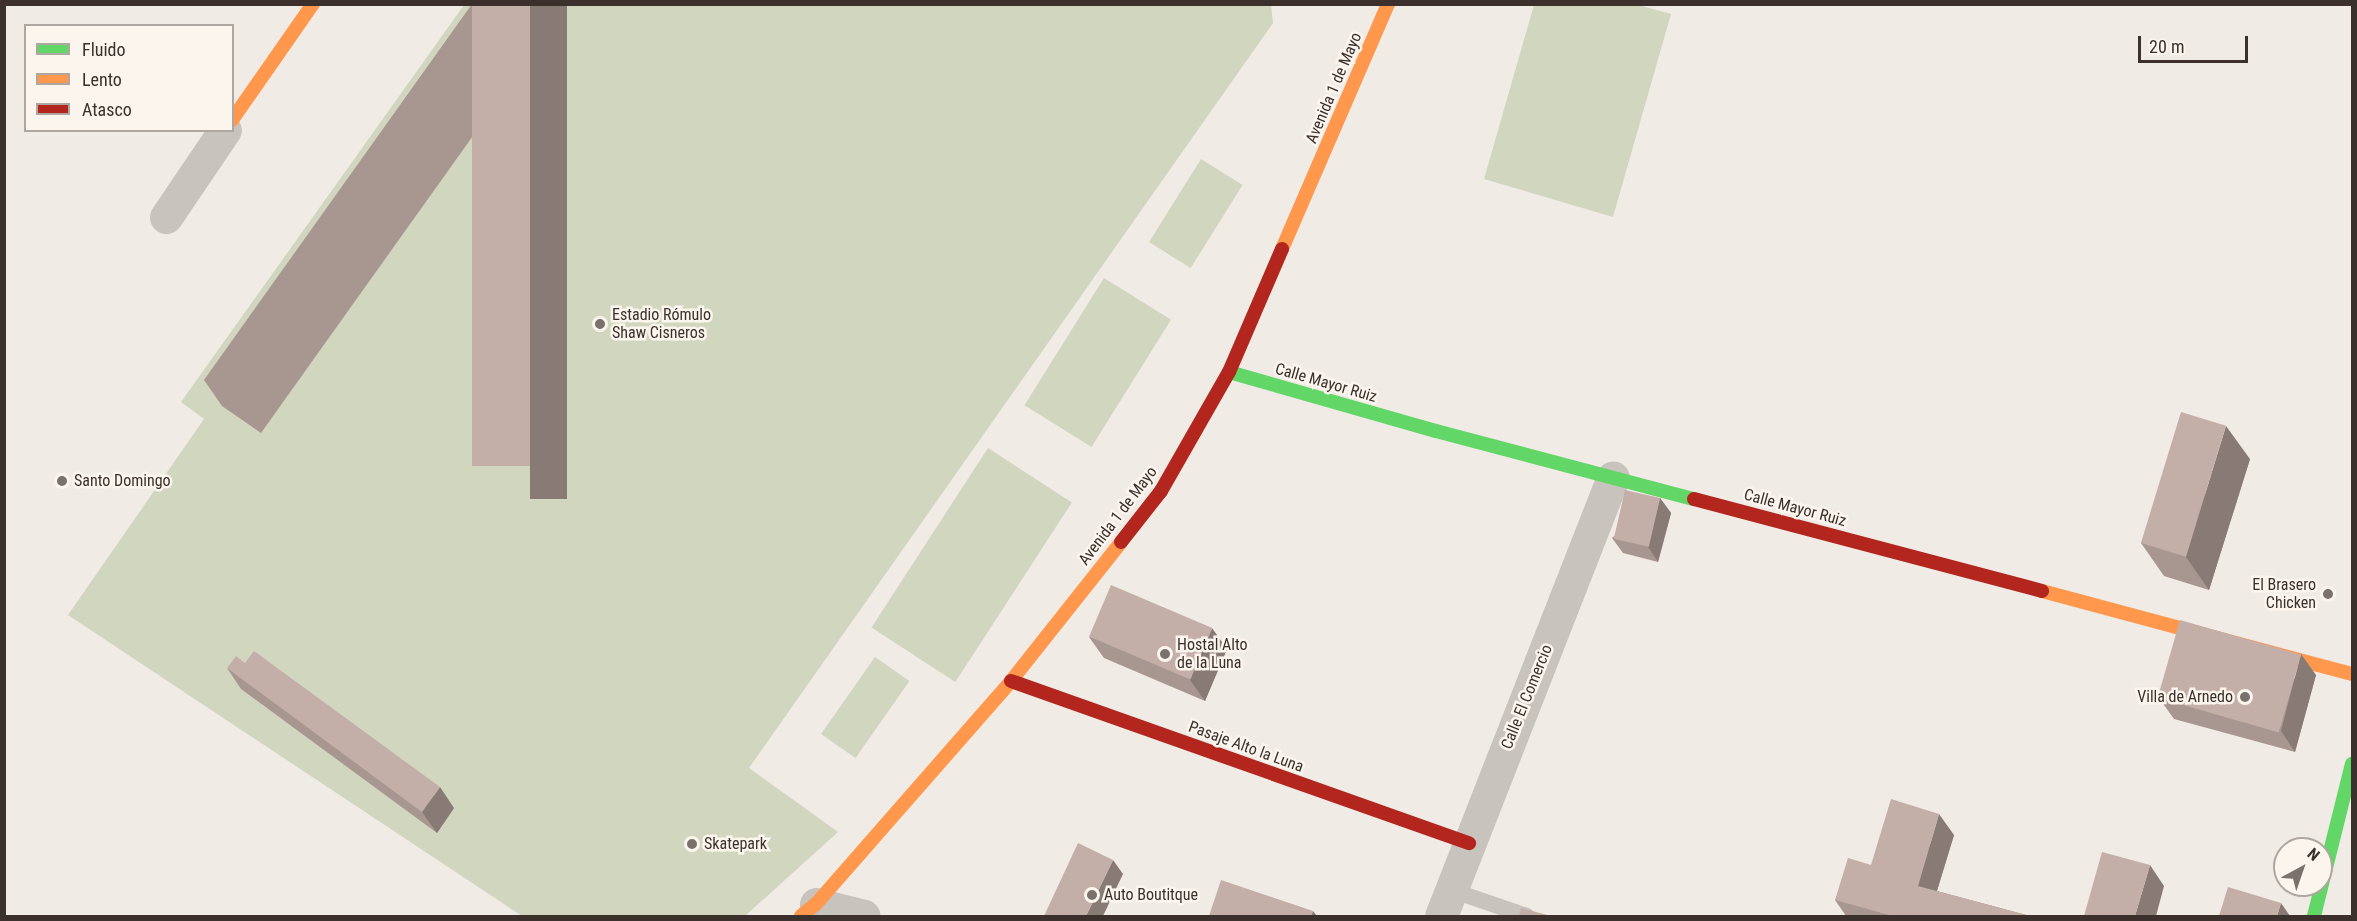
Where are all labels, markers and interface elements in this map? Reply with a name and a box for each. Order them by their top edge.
legend [24,24,234,132]
scale bar [2141,24,2250,62]
street label: Avenida 1 de Mayo [1302,30,1366,146]
text: 20 m [2149,36,2184,57]
text: Fluido [82,39,126,60]
text: Lento [82,69,122,90]
text: Atasco [82,99,132,120]
place label: Estadio Rómulo Shaw Cisneros [612,305,711,343]
marker: Estadio Rómulo Shaw Cisneros [593,317,607,331]
street label: Calle Mayor Ruiz [1273,359,1379,407]
street label: Avenida 1 de Mayo [1075,463,1161,569]
place label: Santo Domingo [74,471,171,491]
marker: Santo Domingo [55,474,69,488]
street label: Calle Mayor Ruiz [1742,485,1848,531]
place label: El Brasero Chicken [2252,575,2316,613]
marker: El Brasero Chicken [2321,587,2335,601]
place label: Hostal Alto de la Luna [1177,635,1248,673]
street label: Calle El Comercio [1497,642,1557,752]
marker: Hostal Alto de la Luna [1158,647,1172,661]
place label: Villa de Arnedo [2137,687,2233,707]
marker: Villa de Arnedo [2238,690,2252,704]
street label: Pasaje Alto la Luna [1186,717,1306,777]
place label: Skatepark [704,834,767,854]
marker: Skatepark [685,837,699,851]
north arrow [2273,837,2333,897]
text: N [2304,844,2323,865]
place label: Auto Boutitque [1104,885,1198,905]
marker: Auto Boutitque [1085,888,1099,902]

